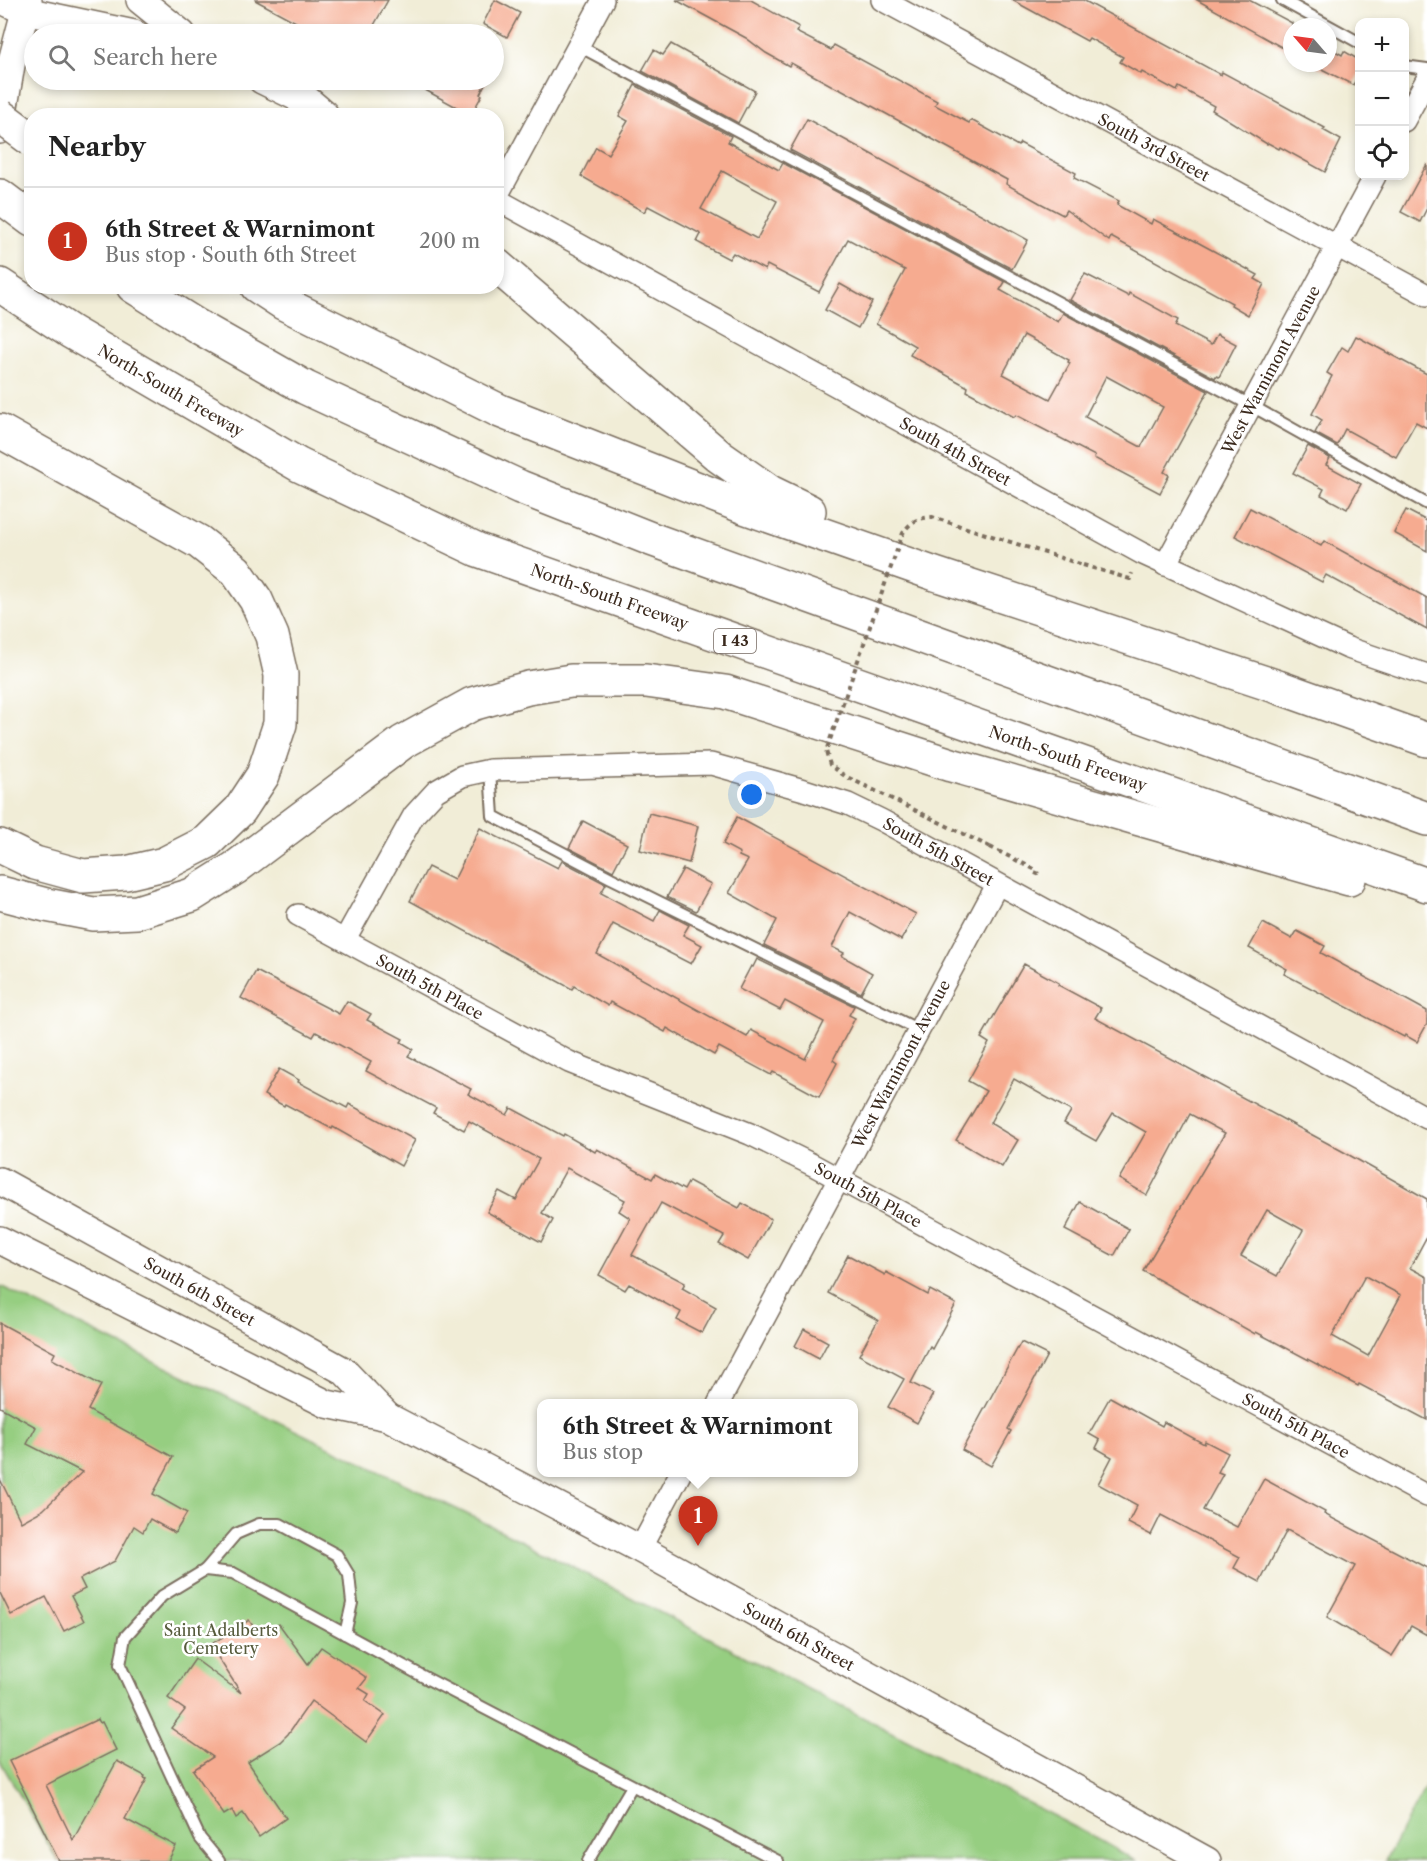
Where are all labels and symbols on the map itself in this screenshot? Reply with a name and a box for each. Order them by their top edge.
north arrow [1283,18,1337,72]
street label: South 3rd Street [1094,109,1213,186]
street label: West Warnimont Avenue [1216,282,1324,458]
street label: North-South Freeway [94,340,249,441]
street label: South 4th Street [896,413,1015,490]
street label: North-South Freeway [528,559,692,634]
road number: I 43 [714,629,756,653]
street label: North-South Freeway [986,721,1151,796]
your location [737,780,766,809]
street label: South 5th Street [880,813,998,890]
street label: South 5th Place [373,949,487,1024]
street label: West Warnimont Avenue [847,976,954,1153]
street label: South 5th Place [811,1158,925,1232]
street label: South 6th Street [141,1253,259,1330]
street label: South 5th Place [1239,1388,1353,1462]
pin: 1 [678,1496,718,1546]
street label: South 6th Street [740,1598,858,1675]
park label: Saint Adalberts Cemetery [164,1620,278,1658]

